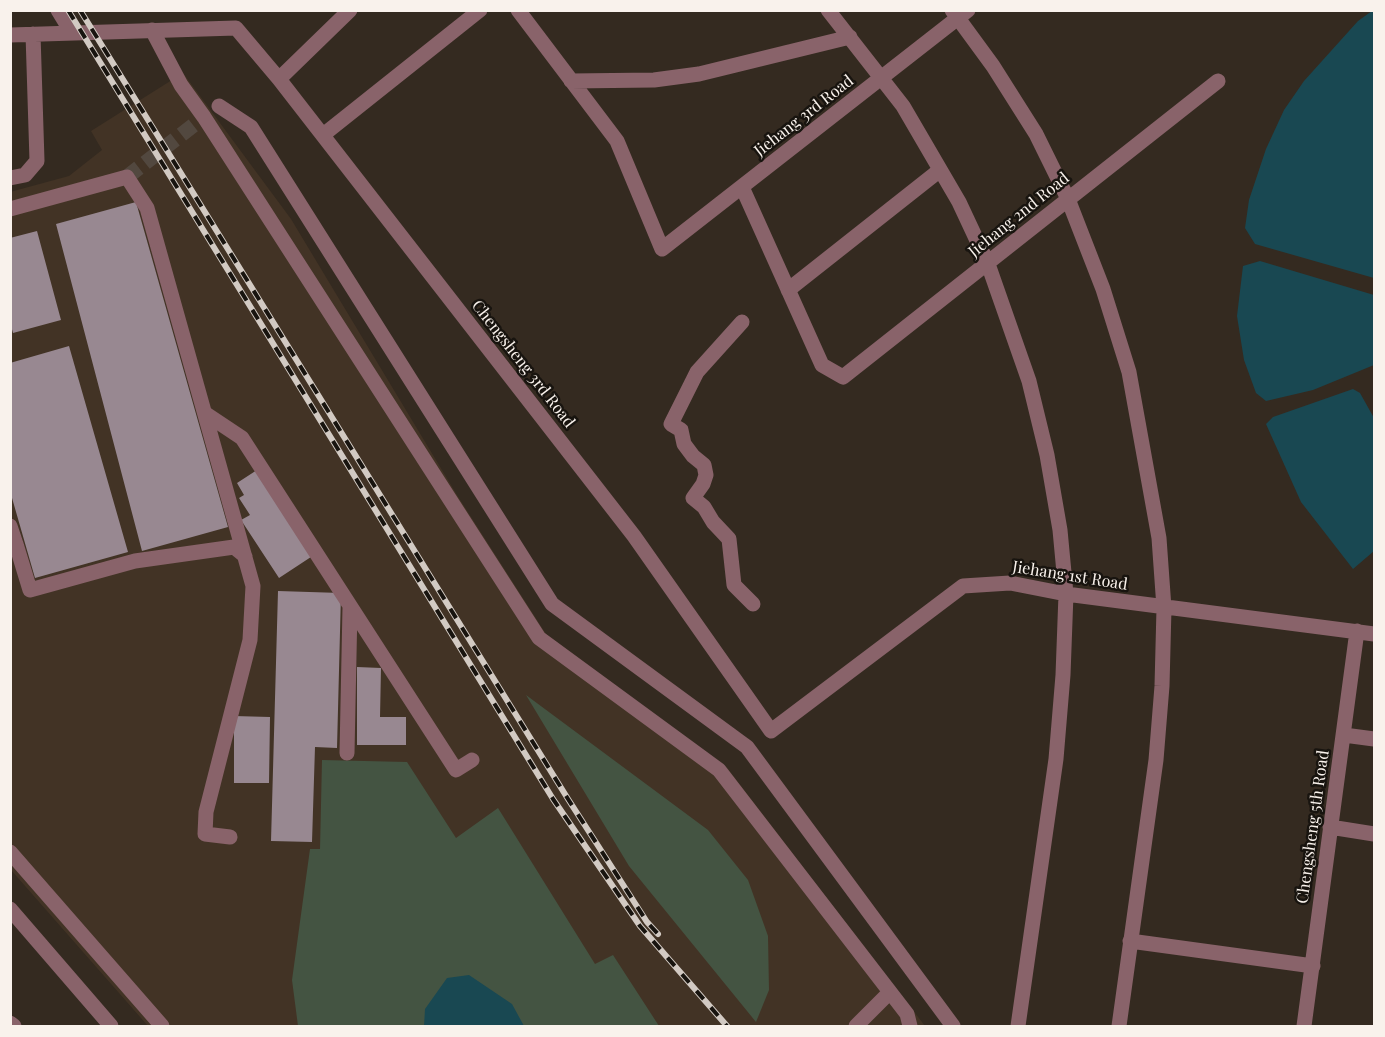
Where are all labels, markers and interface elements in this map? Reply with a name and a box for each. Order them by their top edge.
street label: Jiehang 3rd Road [750,71,858,161]
street label: Jiehang 2nd Road [965,169,1073,261]
street label: Chengsheng 3rd Road [467,296,579,432]
street label: Jiehang 1st Road [1011,557,1129,595]
street label: Chengsheng 5th Road [1293,749,1333,905]

